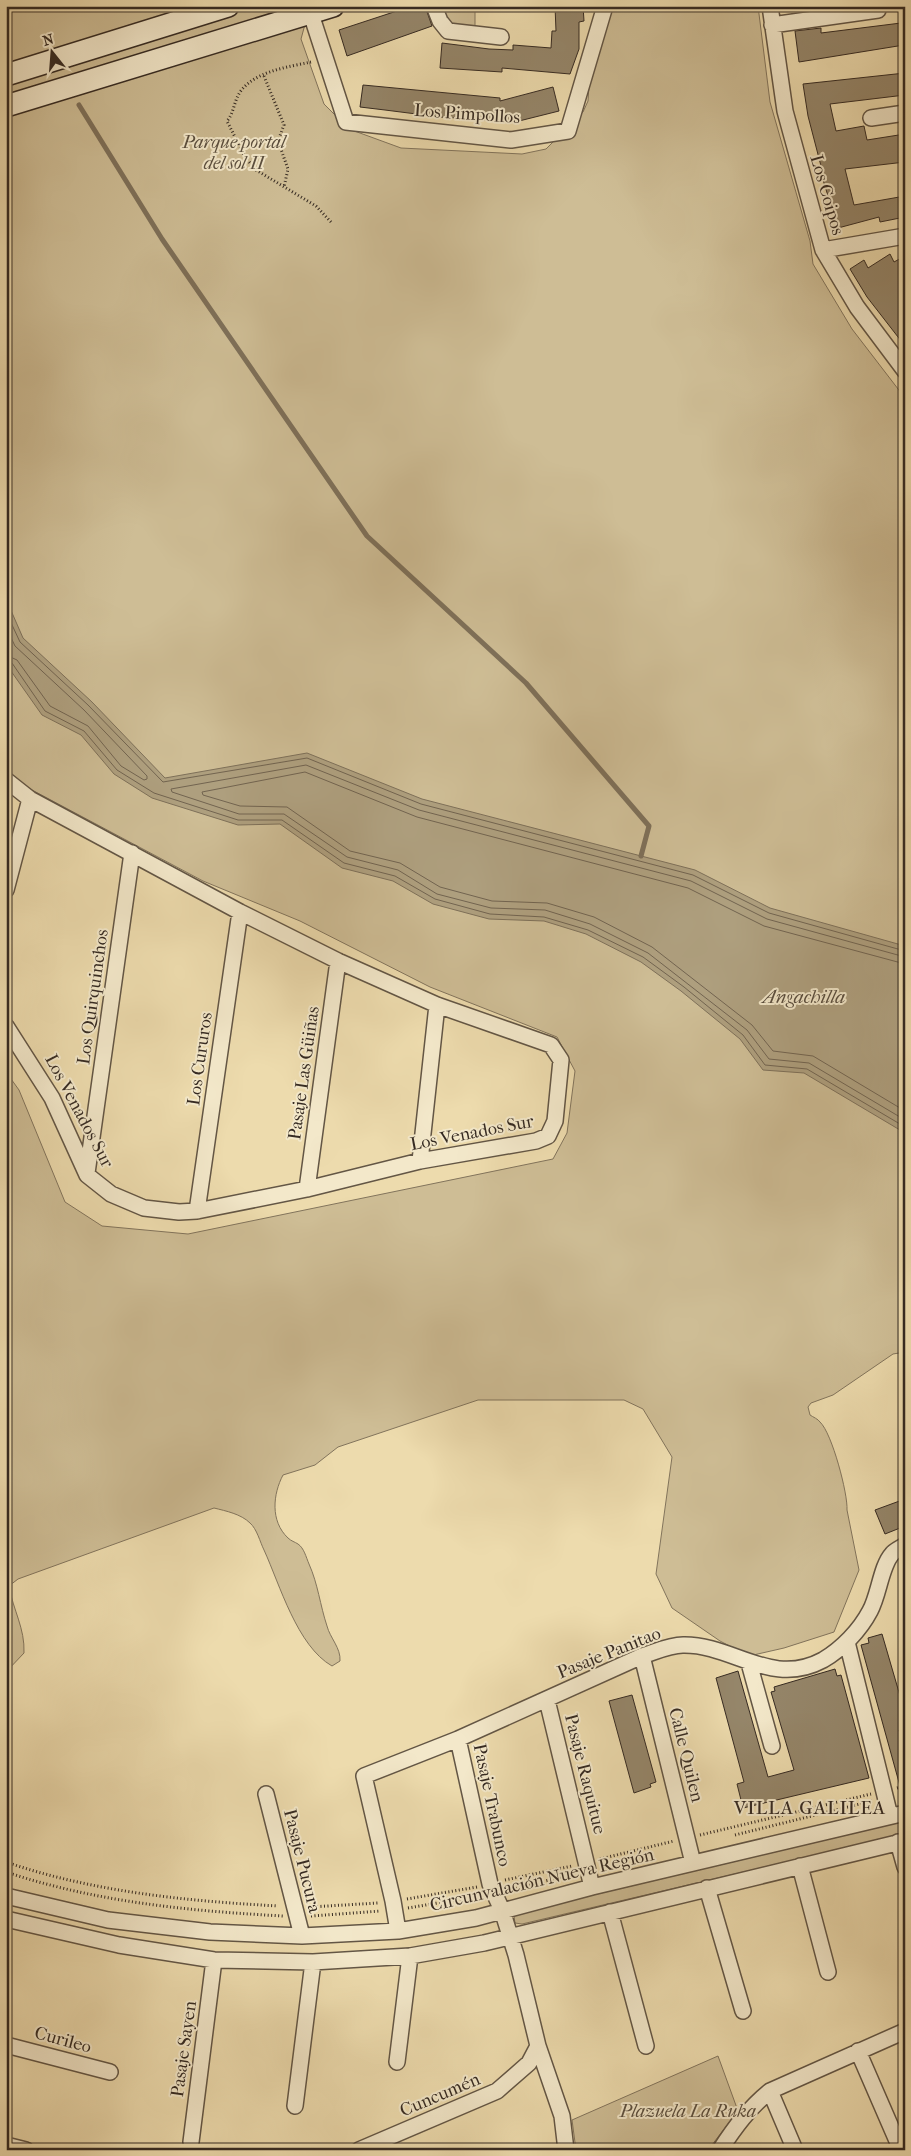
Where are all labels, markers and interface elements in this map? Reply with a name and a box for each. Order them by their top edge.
north arrow [28,28,78,78]
text: N [41,30,56,50]
street label: Los Pimpollos [413,100,521,128]
park label: Parque portal del sol II [182,132,288,174]
street label: Los Coipos [806,152,849,238]
street label: Los Quirquinchos [73,928,113,1066]
water label: Angachilla [761,986,845,1008]
street label: Pasaje Las Güiñas [284,1005,324,1141]
street label: Los Cururos [183,1011,217,1107]
street label: Los Venados Sur [40,1051,118,1172]
street label: Los Venados Sur [408,1111,536,1155]
street label: Pasaje Panitao [554,1623,664,1683]
street label: Calle Quilen [664,1706,708,1805]
street label: Pasaje Raquitue [560,1712,610,1836]
street label: Pasaje Trabunco [469,1742,515,1868]
district label: VILLA GALILEA [733,1797,886,1819]
street label: Pasaje Pucura [279,1807,325,1916]
street label: Circunvalación Nueva Región [428,1844,657,1916]
street label: Pasaje Sayen [167,1999,201,2099]
street label: Curileo [32,2022,94,2058]
street label: Cuncumén [397,2069,484,2121]
park label: Plazuela La Ruka [619,2101,756,2122]

